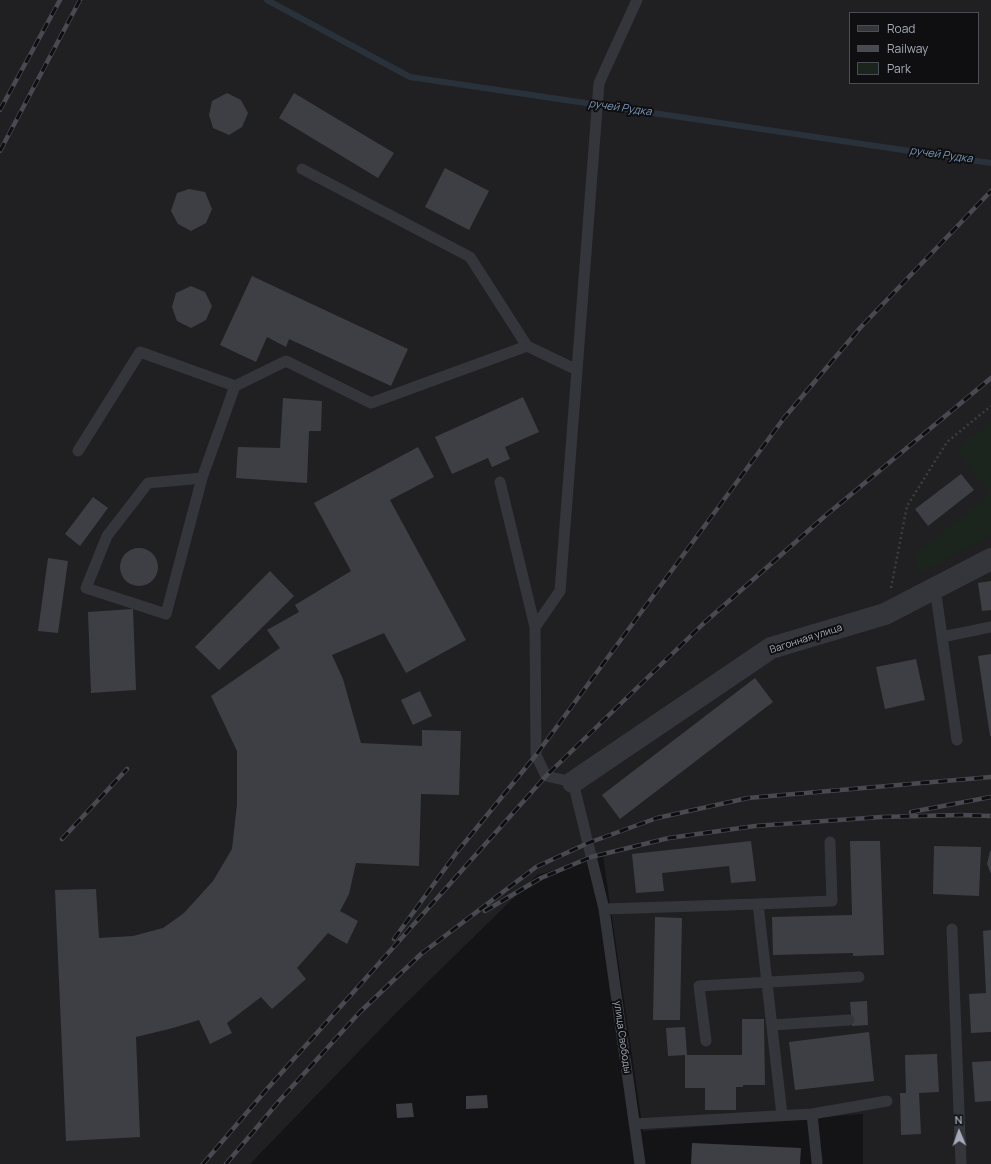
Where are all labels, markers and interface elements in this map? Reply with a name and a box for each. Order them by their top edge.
legend [849,12,979,84]
text: Road [887,20,915,37]
text: Railway [887,40,928,57]
text: Park [887,60,911,77]
water label: ручей Рудка [588,97,652,119]
water label: ручей Рудка [909,144,973,166]
street label: Вагонная улица [768,622,844,656]
street label: улица Свободы [611,1000,633,1074]
north arrow [939,1112,979,1152]
text: N [954,1112,963,1127]

